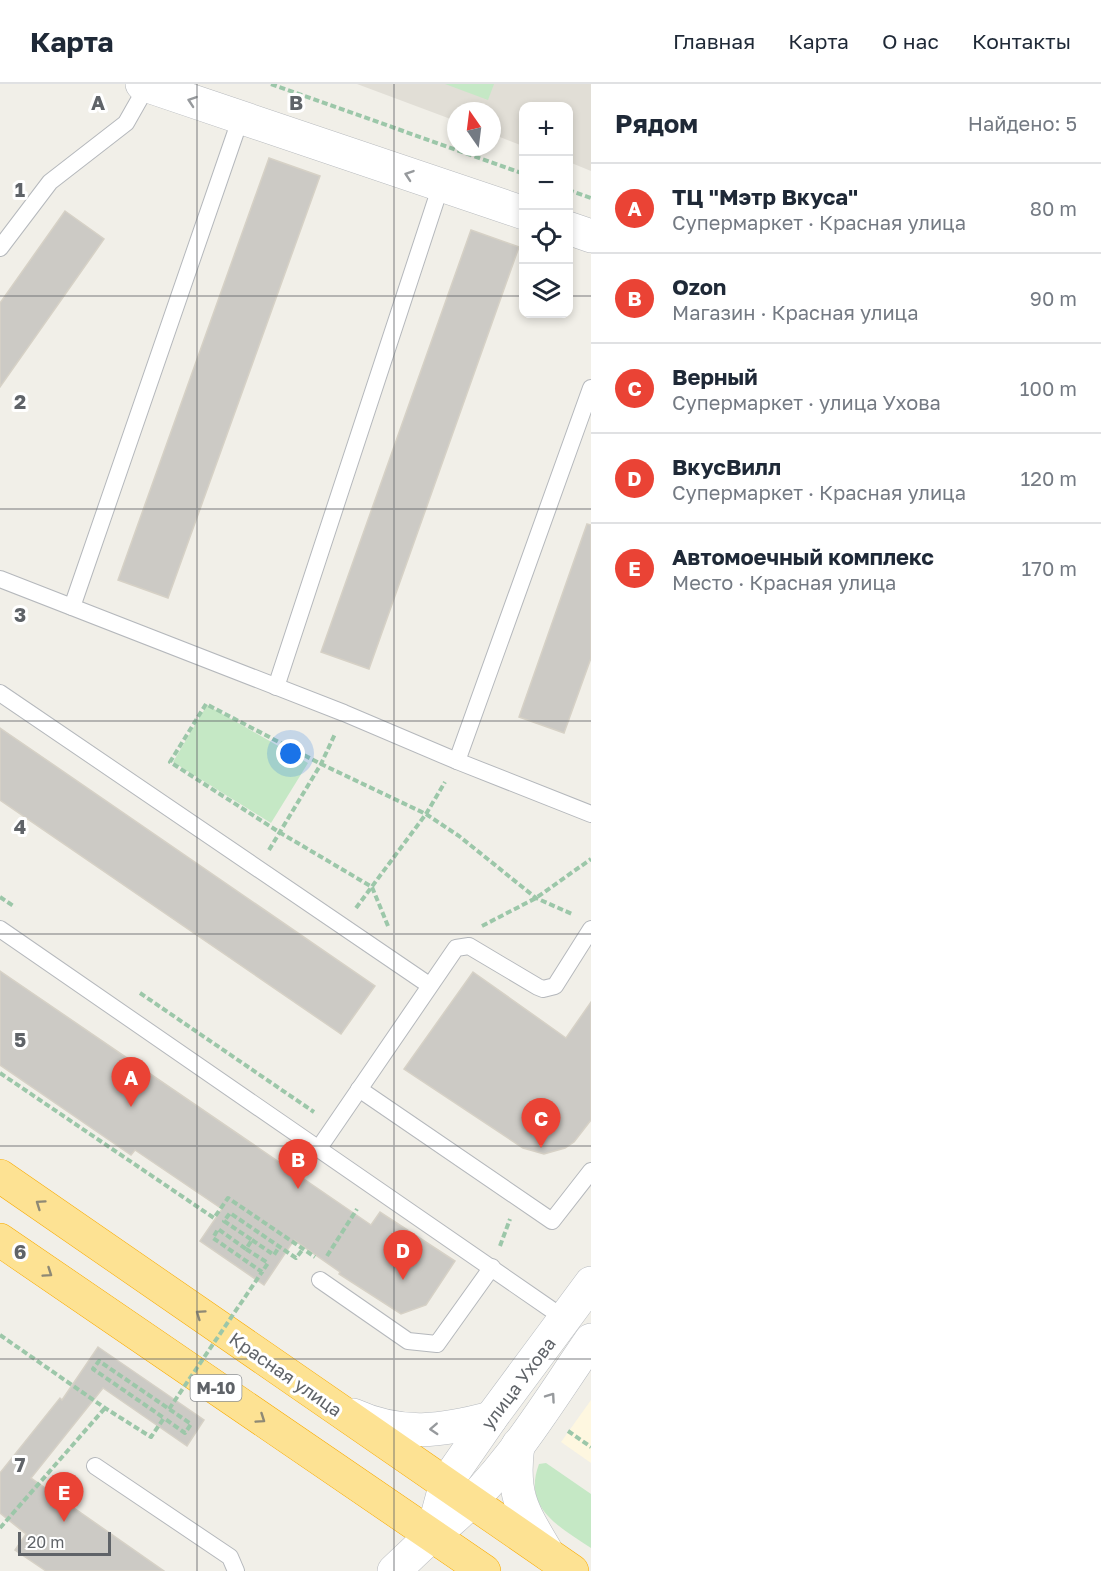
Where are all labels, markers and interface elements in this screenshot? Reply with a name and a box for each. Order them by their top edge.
text: Карта [30,25,114,58]
text: Главная [673,28,755,54]
text: Карта [788,28,849,54]
text: О нас [882,28,939,54]
text: Контакты [972,28,1071,54]
text: A [91,90,105,114]
text: B [289,90,303,114]
one-way arrow [187,95,198,108]
north arrow [447,102,501,156]
map controls [519,102,573,318]
button: + [519,102,573,156]
text: Рядом [615,108,698,139]
text: Найдено: 5 [968,111,1077,135]
button: − [519,156,573,210]
one-way arrow [404,169,415,182]
text: 1 [15,177,25,201]
text: ТЦ "Мэтр Вкуса" [672,183,858,210]
text: A [627,196,642,220]
text: 80 m [1030,196,1077,220]
button: locate [519,210,573,264]
text: Супермаркет · Красная улица [672,210,966,234]
button: layers [519,264,573,318]
text: Ozon [672,273,726,300]
text: B [627,286,642,310]
text: 90 m [1030,286,1077,310]
text: Магазин · Красная улица [672,300,919,324]
text: Верный [672,363,758,390]
text: C [627,376,642,400]
text: 100 m [1020,376,1077,400]
text: 2 [14,389,26,413]
text: Супермаркет · улица Ухова [672,390,941,414]
text: ВкусВилл [672,453,781,480]
text: D [627,466,642,490]
text: 120 m [1021,466,1077,490]
text: Супермаркет · Красная улица [672,480,966,504]
text: Автомоечный комплекс [672,543,934,570]
text: E [628,556,641,580]
text: 170 m [1022,556,1077,580]
text: Место · Красная улица [672,570,896,594]
text: 3 [14,602,26,626]
your location [276,739,305,768]
text: 4 [14,814,26,838]
text: 5 [14,1027,26,1051]
pin: A [112,1058,150,1107]
pin: C [522,1098,560,1148]
pin: B [278,1140,318,1189]
one-way arrow [35,1200,46,1211]
pin: D [384,1230,422,1280]
text: 6 [14,1239,26,1263]
one-way arrow [42,1266,53,1277]
one-way arrow [196,1310,207,1321]
street label: Красная улица [225,1327,347,1421]
street label: улица Ухова [476,1333,560,1433]
road number: М-10 [190,1375,242,1401]
one-way arrow [544,1393,555,1404]
one-way arrow [255,1412,266,1423]
one-way arrow [430,1422,439,1435]
text: 7 [15,1452,26,1476]
pin: E [44,1472,84,1522]
scale bar [18,1529,111,1556]
text: 20 m [27,1532,64,1552]

